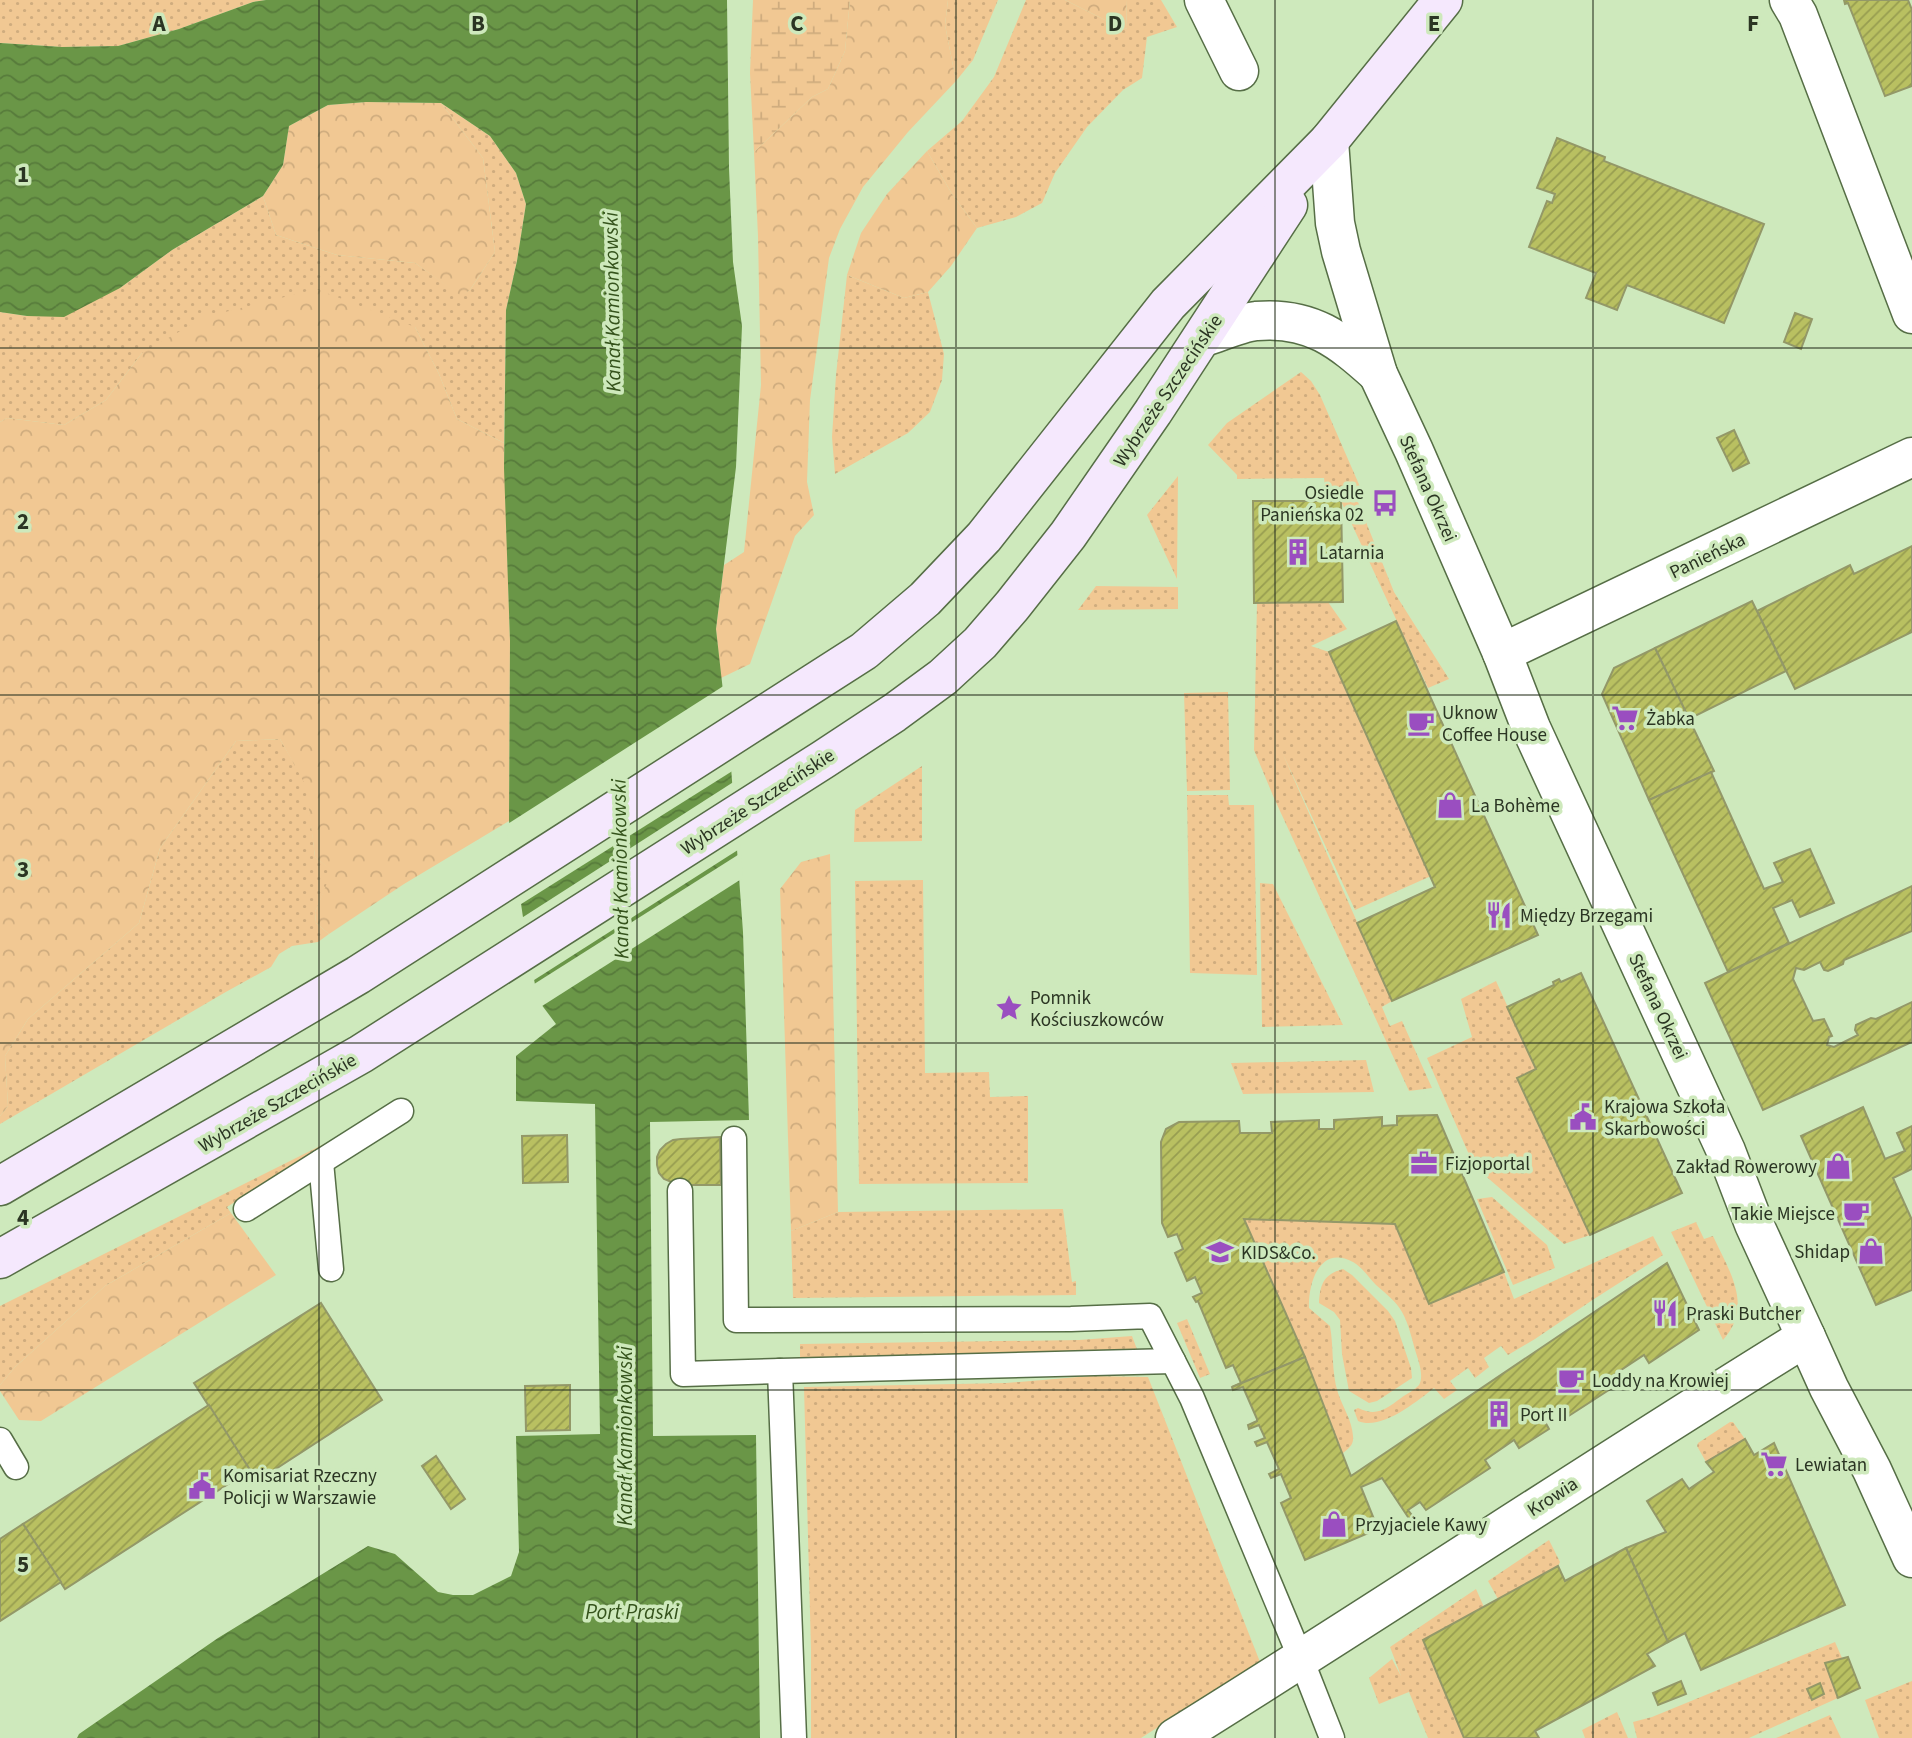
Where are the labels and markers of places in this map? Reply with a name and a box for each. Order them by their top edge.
place label: Osiedle Panieńska 02 [1260,480,1364,529]
bus stop icon: Osiedle Panieńska 02 [1370,488,1400,518]
building icon: Latarnia [1283,537,1313,567]
place label: Latarnia [1319,540,1384,567]
place label: Uknow Coffee House [1442,700,1547,749]
supermarket icon: Żabka [1610,703,1640,733]
place label: Żabka [1646,706,1695,733]
cafe icon: Uknow Coffee House [1406,708,1436,738]
shop icon: La Bohème [1435,790,1465,820]
place label: La Bohème [1471,793,1560,820]
restaurant icon: Między Brzegami [1484,900,1514,930]
place label: Między Brzegami [1520,903,1653,930]
place label: Pomnik Kościuszkowców [1030,985,1164,1034]
place icon: Pomnik Kościuszkowców [994,993,1024,1023]
place label: Krajowa Szkoła Skarbowości [1604,1094,1725,1143]
public building icon: Krajowa Szkoła Skarbowości [1568,1102,1598,1132]
office icon: Fizjoportal [1409,1148,1439,1178]
place label: Fizjoportal [1445,1151,1530,1178]
shop icon: Zakład Rowerowy [1823,1151,1853,1181]
place label: Zakład Rowerowy [1675,1154,1817,1181]
cafe icon: Takie Miejsce [1841,1198,1871,1228]
place label: Takie Miejsce [1731,1201,1835,1228]
shop icon: Shidap [1856,1236,1886,1266]
school or university icon: KIDS&Co. [1205,1237,1235,1267]
place label: Shidap [1794,1239,1850,1266]
place label: KIDS&Co. [1241,1240,1316,1267]
restaurant icon: Praski Butcher [1650,1298,1680,1328]
place label: Praski Butcher [1686,1301,1801,1328]
cafe icon: Loddy na Krowiej [1556,1365,1586,1395]
place label: Loddy na Krowiej [1592,1368,1729,1395]
building icon: Port II [1484,1399,1514,1429]
place label: Port II [1520,1402,1567,1429]
supermarket icon: Lewiatan [1759,1449,1789,1479]
place label: Lewiatan [1795,1452,1867,1479]
place label: Komisariat Rzeczny Policji w Warszawie [223,1463,377,1512]
public building icon: Komisariat Rzeczny Policji w Warszawie [187,1471,217,1501]
shop icon: Przyjaciele Kawy [1319,1509,1349,1539]
place label: Przyjaciele Kawy [1355,1512,1487,1539]

